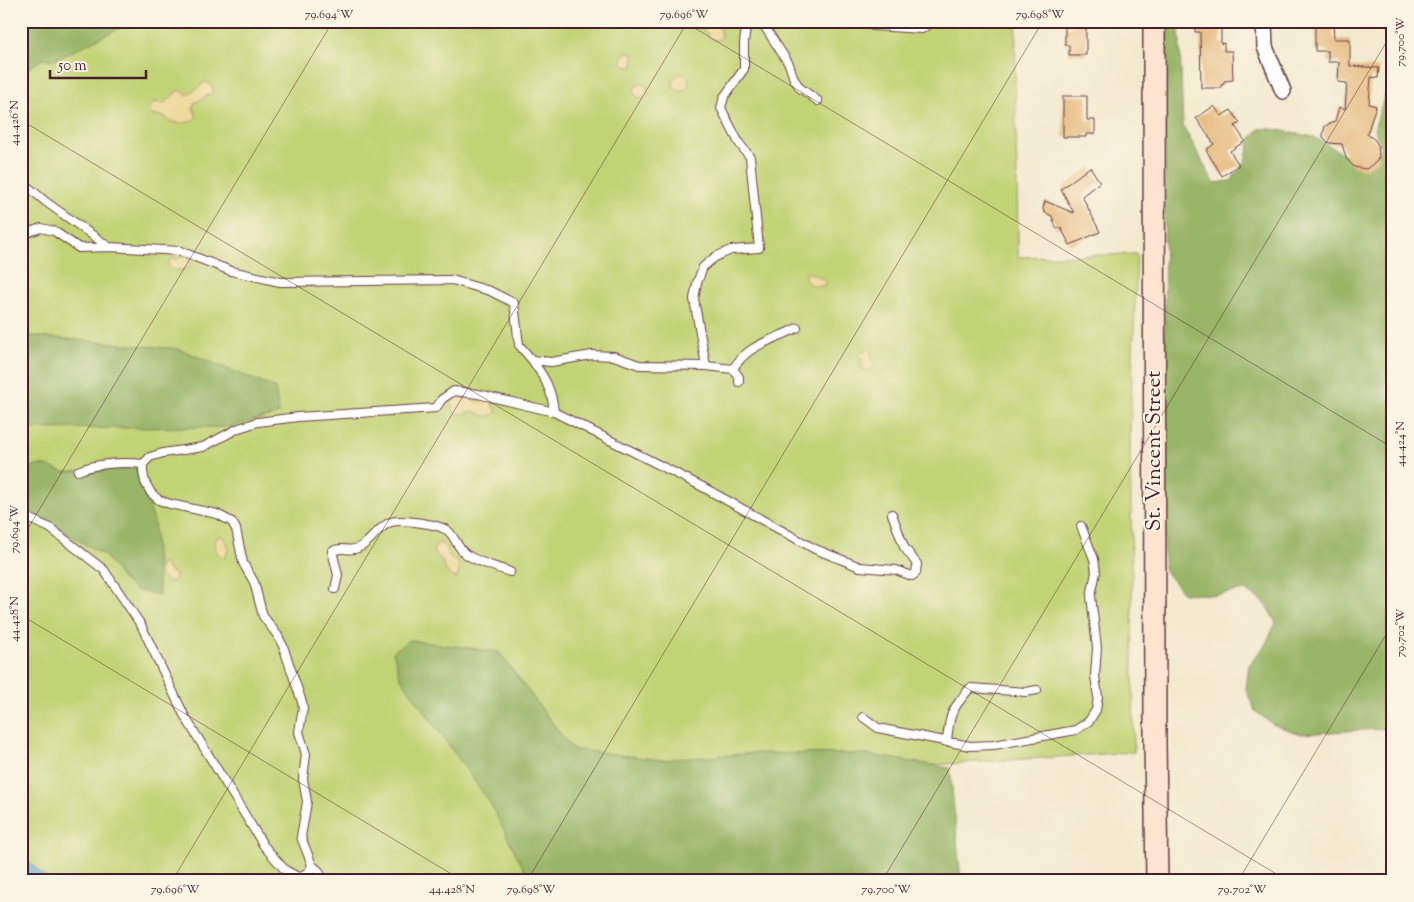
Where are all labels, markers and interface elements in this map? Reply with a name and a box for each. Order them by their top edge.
text: 79.694°W [305,6,354,24]
text: 79.696°W [660,6,709,24]
text: 79.698°W [1016,6,1065,24]
text: 79.700°W [1392,17,1410,67]
scale bar [50,48,146,80]
text: 50 m [57,56,87,77]
text: 44.426°N [6,100,24,146]
street label: St. Vincent Street [1140,371,1170,531]
text: 44.424°N [1392,421,1410,467]
text: 79.694°W [6,504,24,553]
text: 44.428°N [6,596,24,642]
text: 79.702°W [1392,608,1410,657]
text: 79.696°W [151,881,200,899]
text: 44.428°N [429,881,475,899]
text: 79.698°W [507,881,556,899]
text: 79.700°W [861,881,911,899]
text: 79.702°W [1218,881,1267,899]

